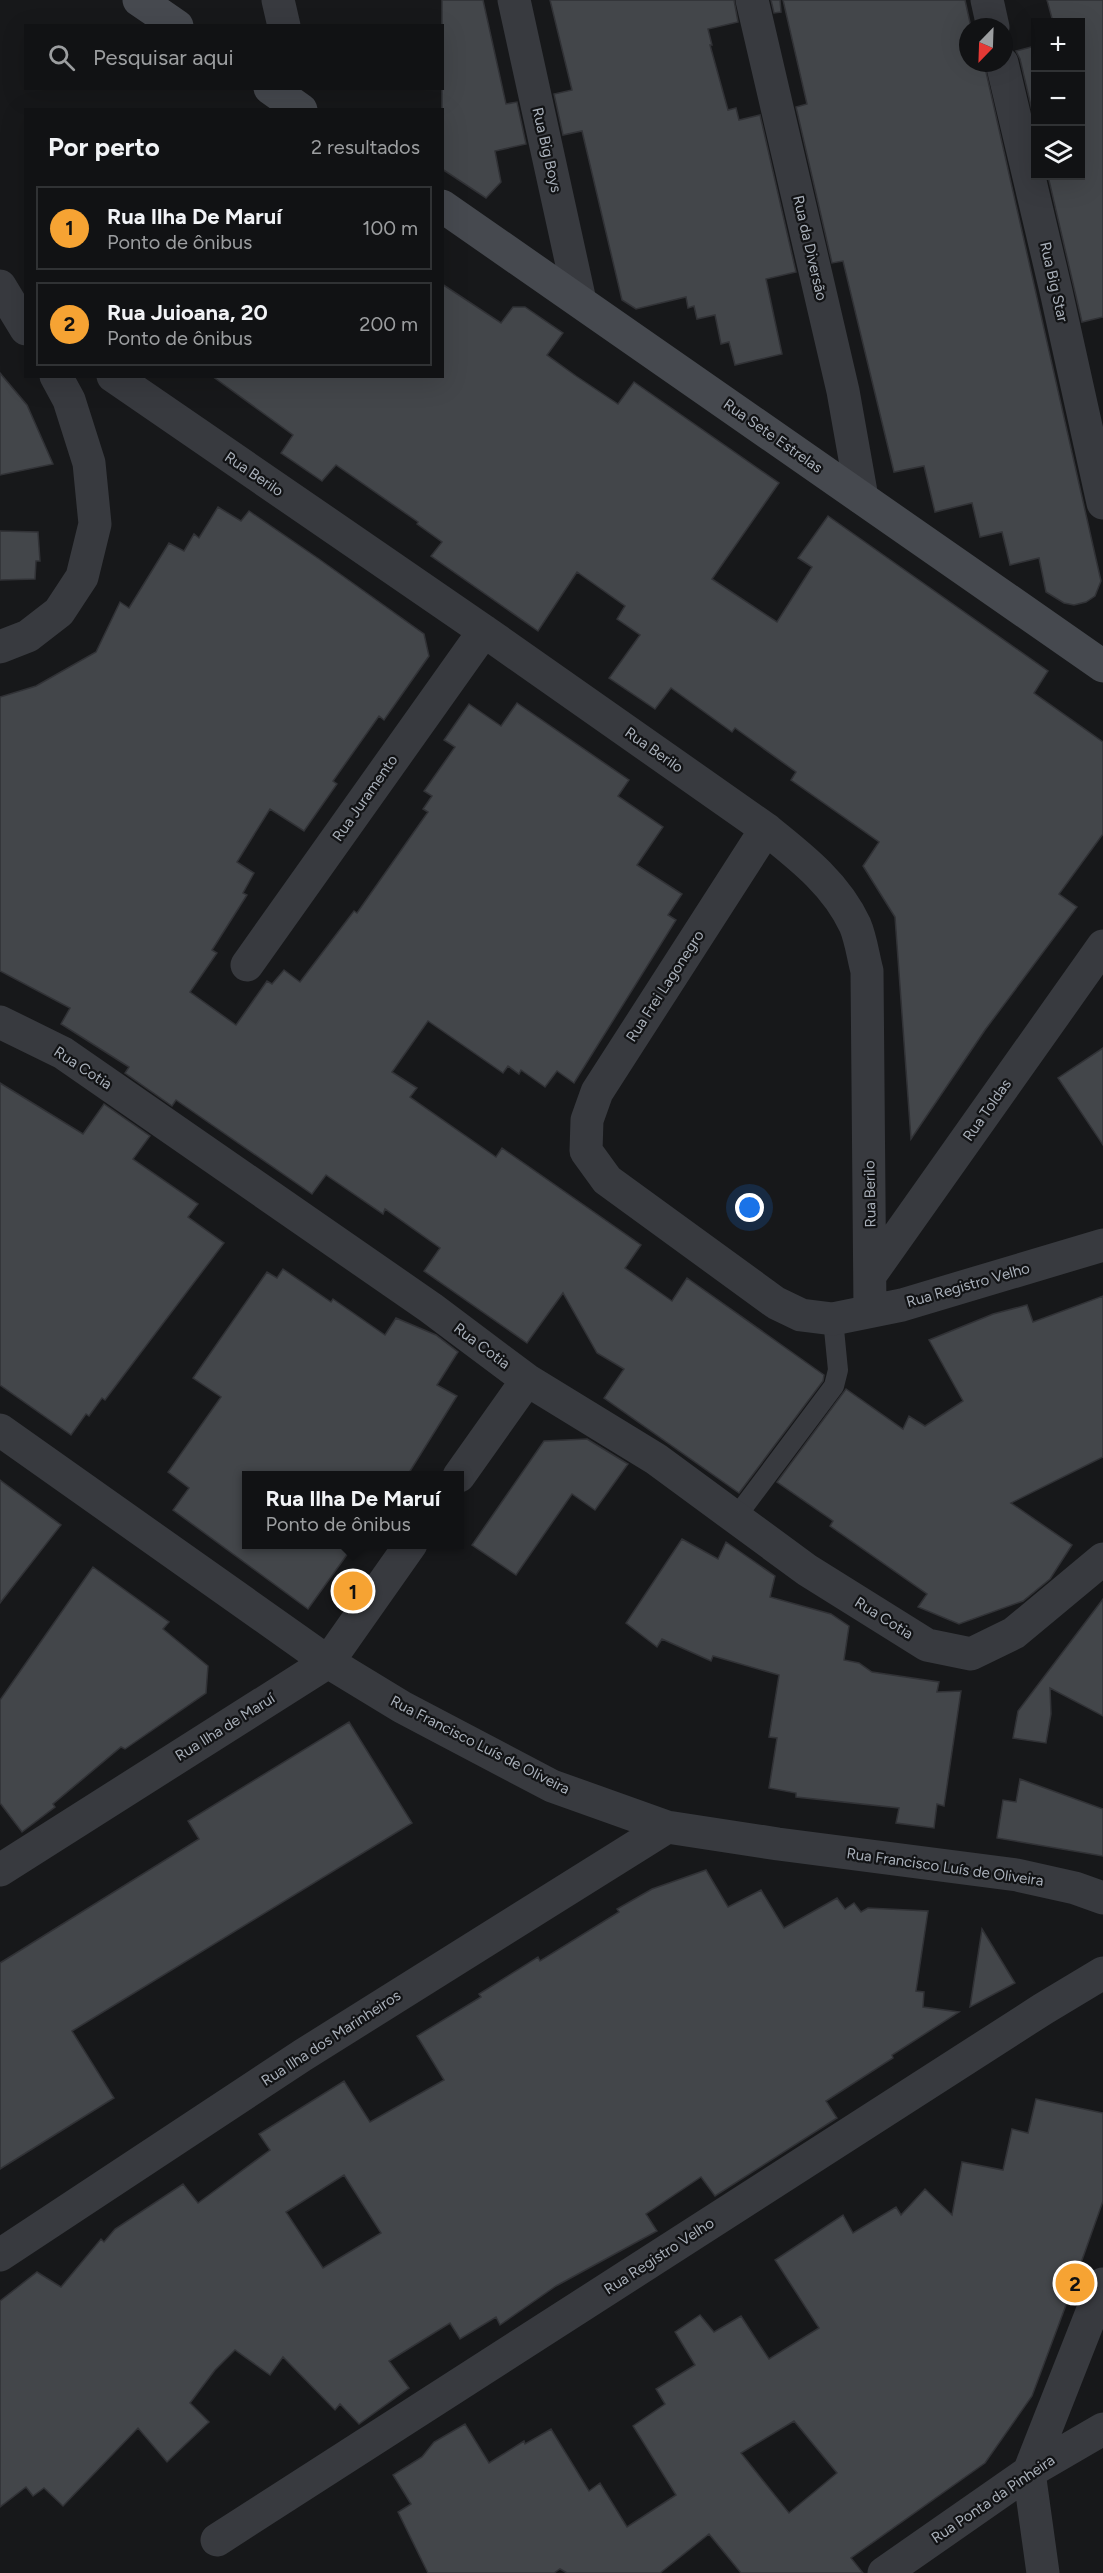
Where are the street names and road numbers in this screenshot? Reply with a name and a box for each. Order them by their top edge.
street label: Rua Big Boys [528,106,566,194]
street label: Rua da Diversão [789,194,831,303]
street label: Rua Big Star [1036,240,1072,324]
street label: Rua Sete Estrelas [720,395,826,477]
street label: Rua Berilo [221,448,287,500]
street label: Rua Berilo [621,723,687,777]
street label: Rua Juramento [328,751,402,845]
street label: Rua Frei Lagonegro [622,926,708,1045]
street label: Rua Cotia [51,1043,115,1093]
street label: Rua Toldas [959,1075,1015,1145]
street label: Rua Berilo [860,1160,880,1228]
street label: Rua Registro Velho [904,1259,1032,1311]
street label: Rua Cotia [450,1319,514,1373]
street label: Rua Cotia [851,1593,917,1643]
street label: Rua Ilha de Maruí [172,1688,279,1765]
street label: Rua Francisco Luís de Oliveira [387,1692,573,1798]
street label: Rua Francisco Luís de Oliveira [845,1844,1045,1890]
street label: Rua Ilha dos Marinheiros [258,1986,404,2090]
street label: Rua Registro Velho [601,2214,718,2298]
street label: Rua Ponta da Pinheira [928,2451,1058,2547]

